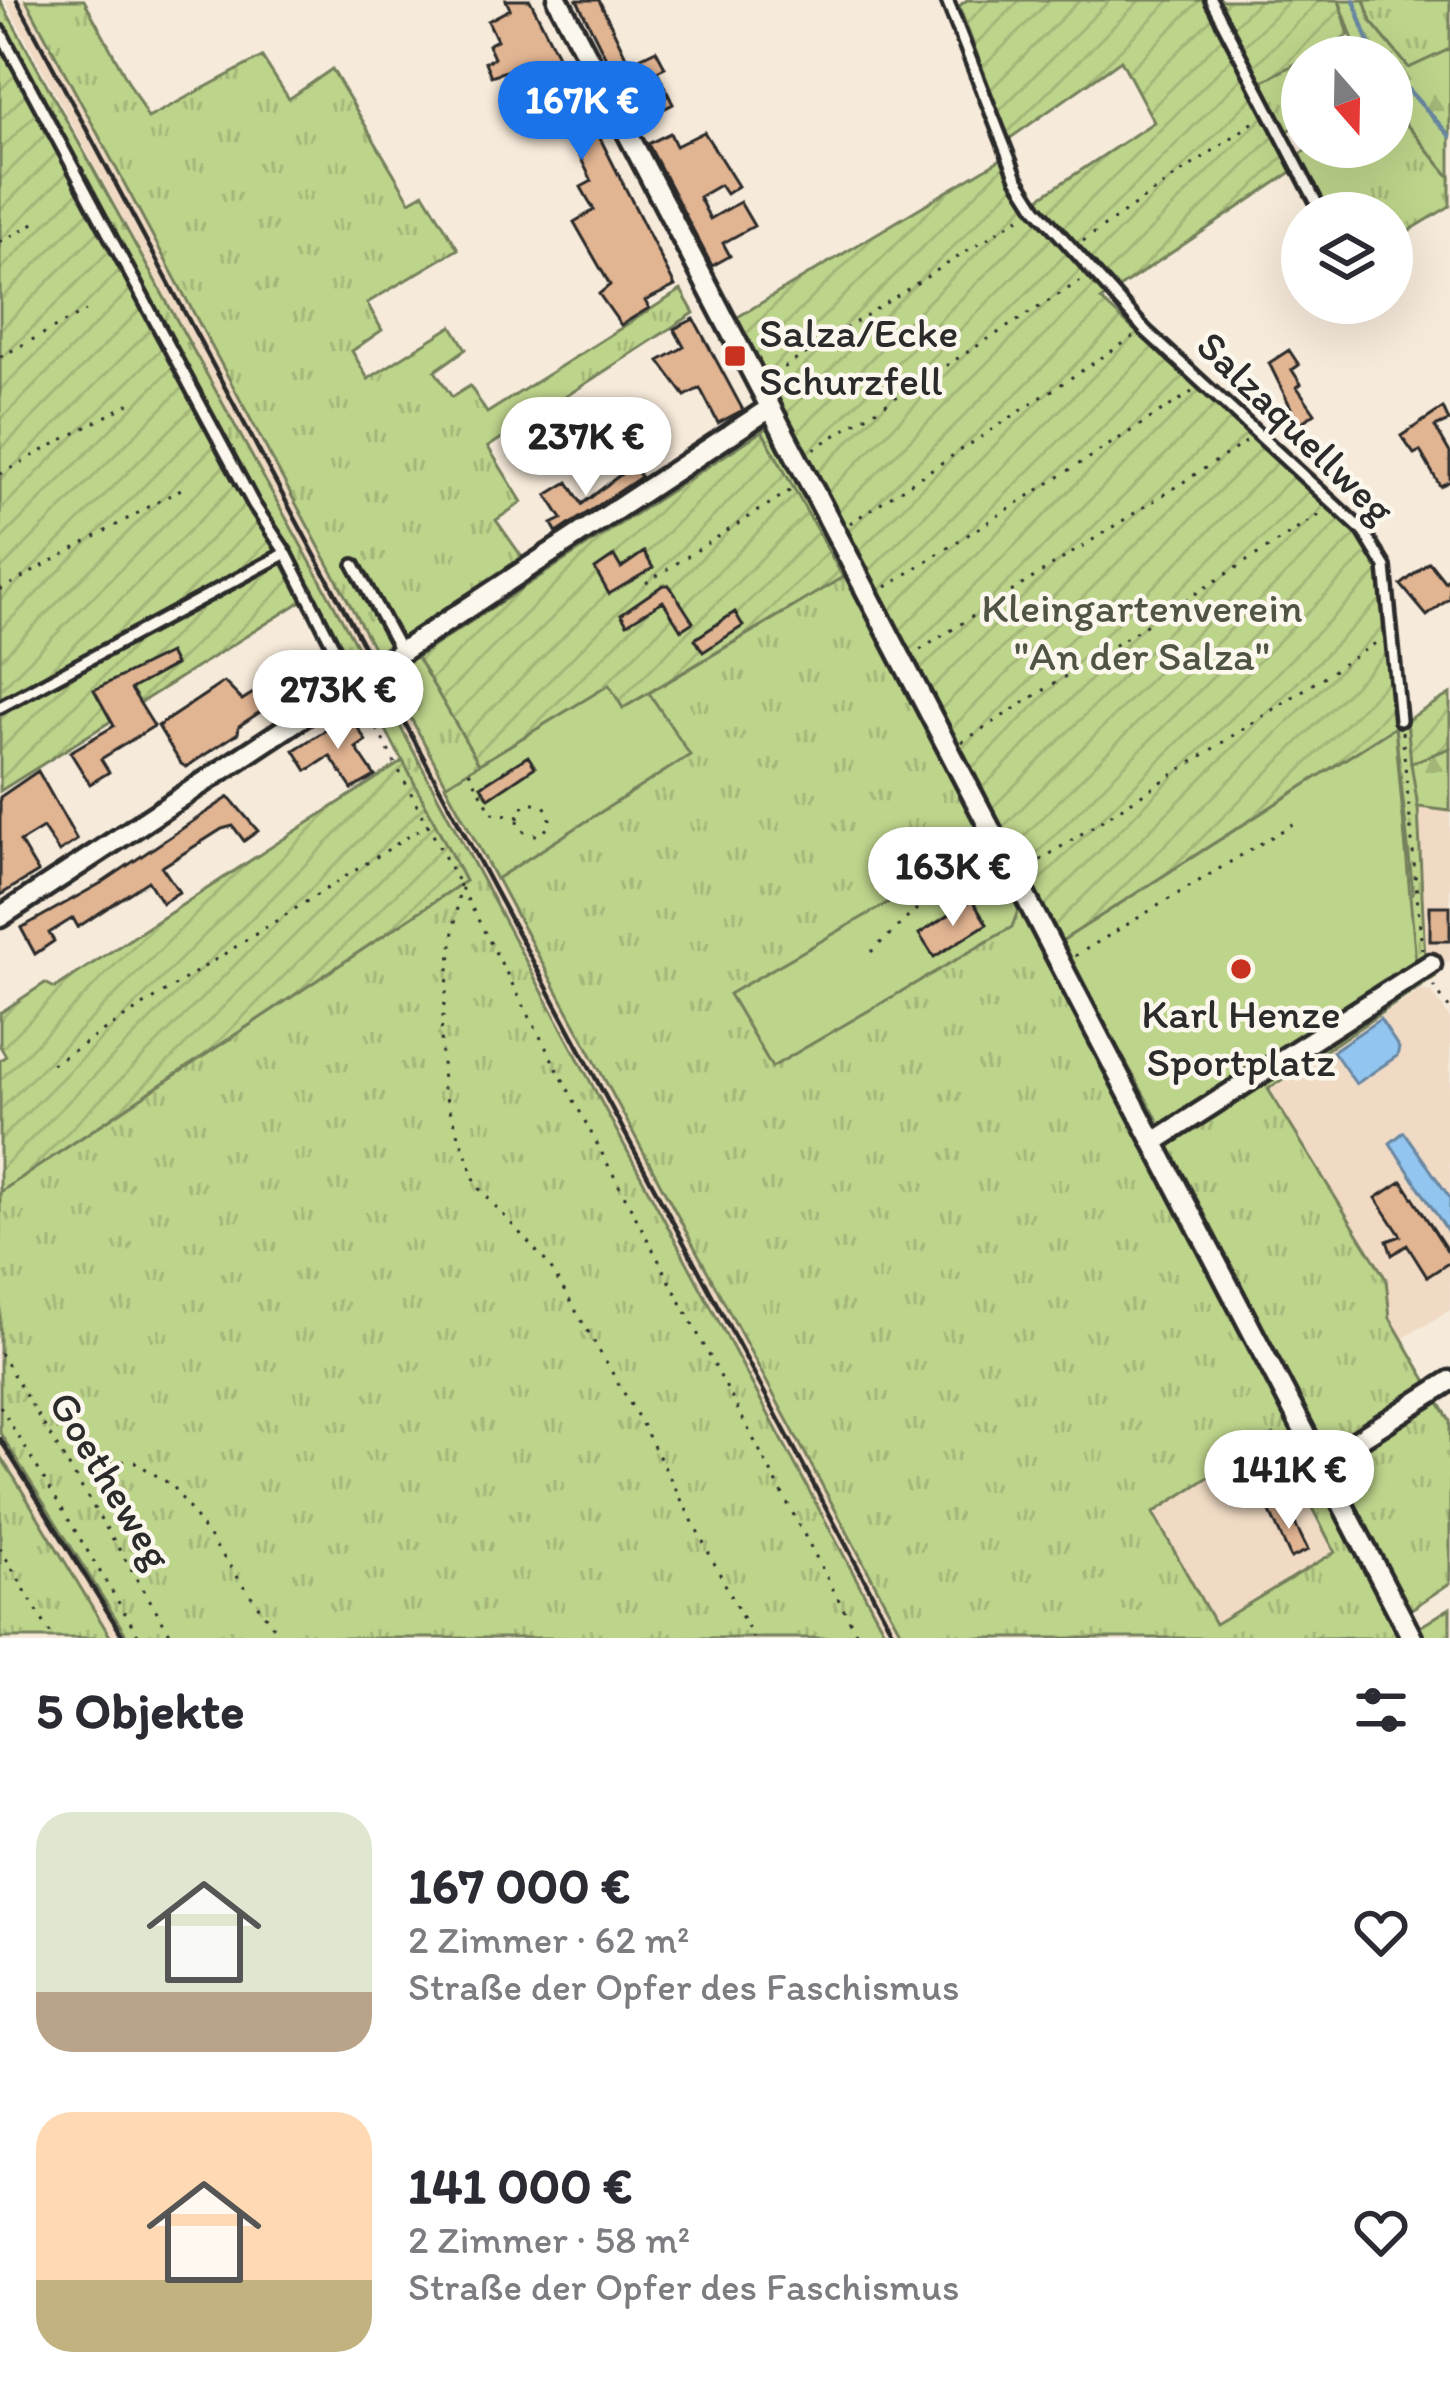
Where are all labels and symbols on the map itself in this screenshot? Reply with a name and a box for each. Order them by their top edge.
north arrow [1281,36,1413,168]
pin: 167K € [484,61,680,163]
place label: Salza/Ecke Schurzfell [759,307,958,406]
street label: Salzaquellweg [1186,320,1406,535]
marker: Salza/Ecke Schurzfell [722,343,748,369]
pin: 237K € [488,397,684,499]
park label: Kleingartenverein "An der Salza" [981,582,1303,681]
pin: 273K € [240,650,436,752]
pin: 163K € [855,827,1051,929]
marker: Karl Henze Sportplatz [1228,956,1254,982]
place label: Karl Henze Sportplatz [1141,988,1341,1087]
street label: Goetheweg [38,1382,184,1578]
pin: 141K € [1191,1430,1387,1532]

